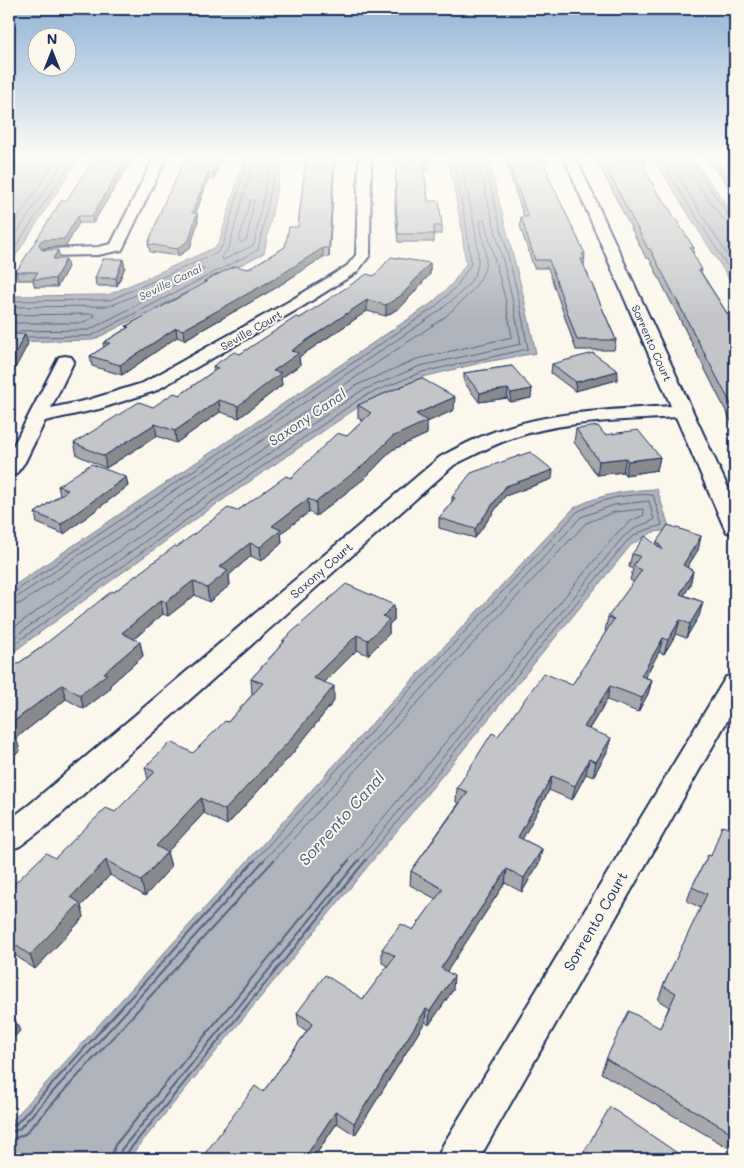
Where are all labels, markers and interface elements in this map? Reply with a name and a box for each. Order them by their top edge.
north arrow [28,28,78,78]
text: N [47,29,57,48]
water label: Seville Canal [136,260,204,304]
street label: Sorrento Court [628,302,676,384]
street label: Seville Court [217,306,285,354]
water label: Saxony Canal [264,384,350,450]
street label: Saxony Court [286,538,356,602]
water label: Sorrento Canal [293,767,389,869]
street label: Sorrento Court [558,867,632,975]

